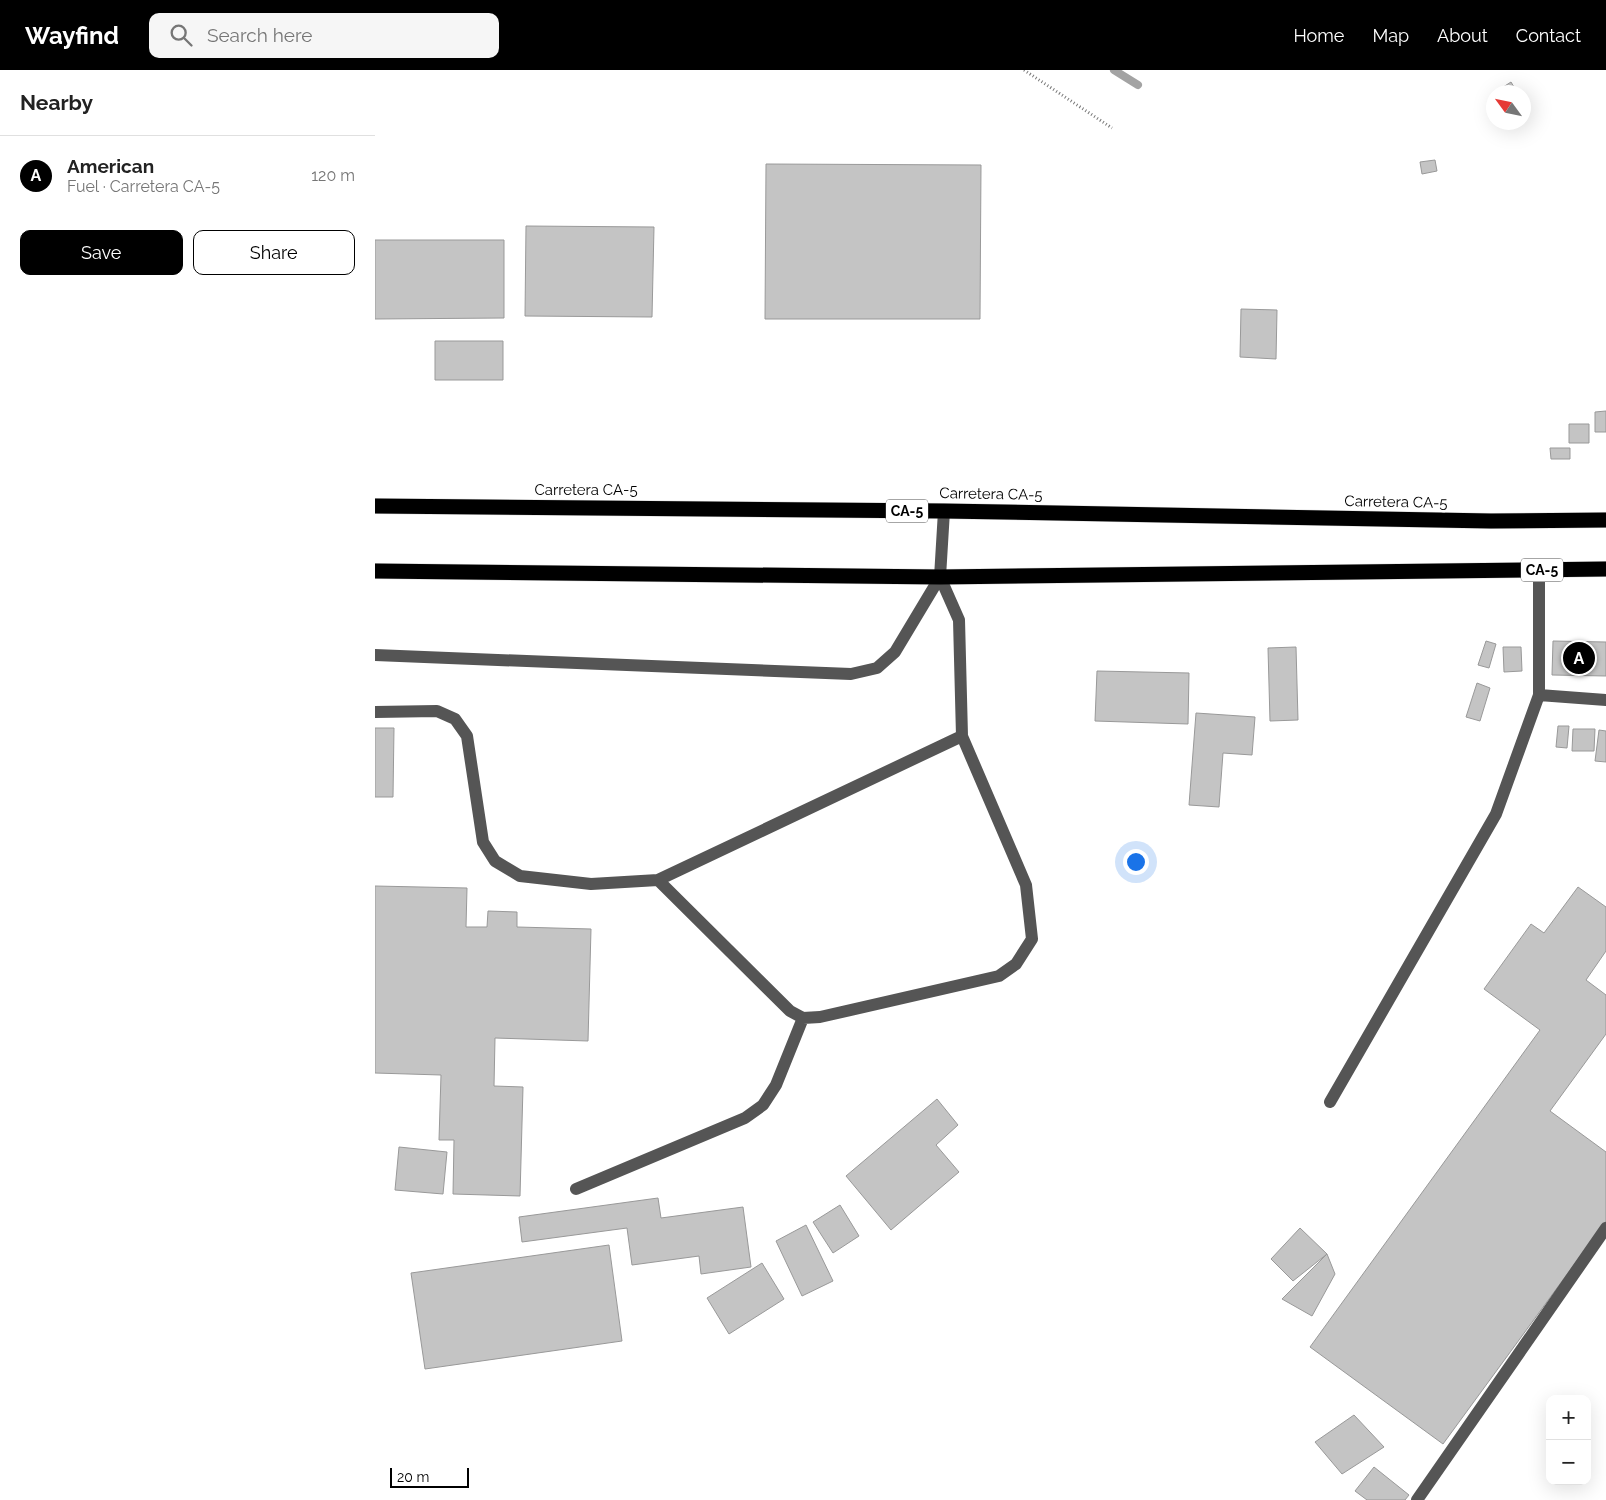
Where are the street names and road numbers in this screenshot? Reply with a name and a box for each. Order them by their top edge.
street label: Carretera CA-5 [534,481,638,499]
street label: Carretera CA-5 [939,484,1043,504]
street label: Carretera CA-5 [1344,492,1448,512]
road number: CA-5 [886,500,928,522]
road number: CA-5 [1521,558,1563,582]

